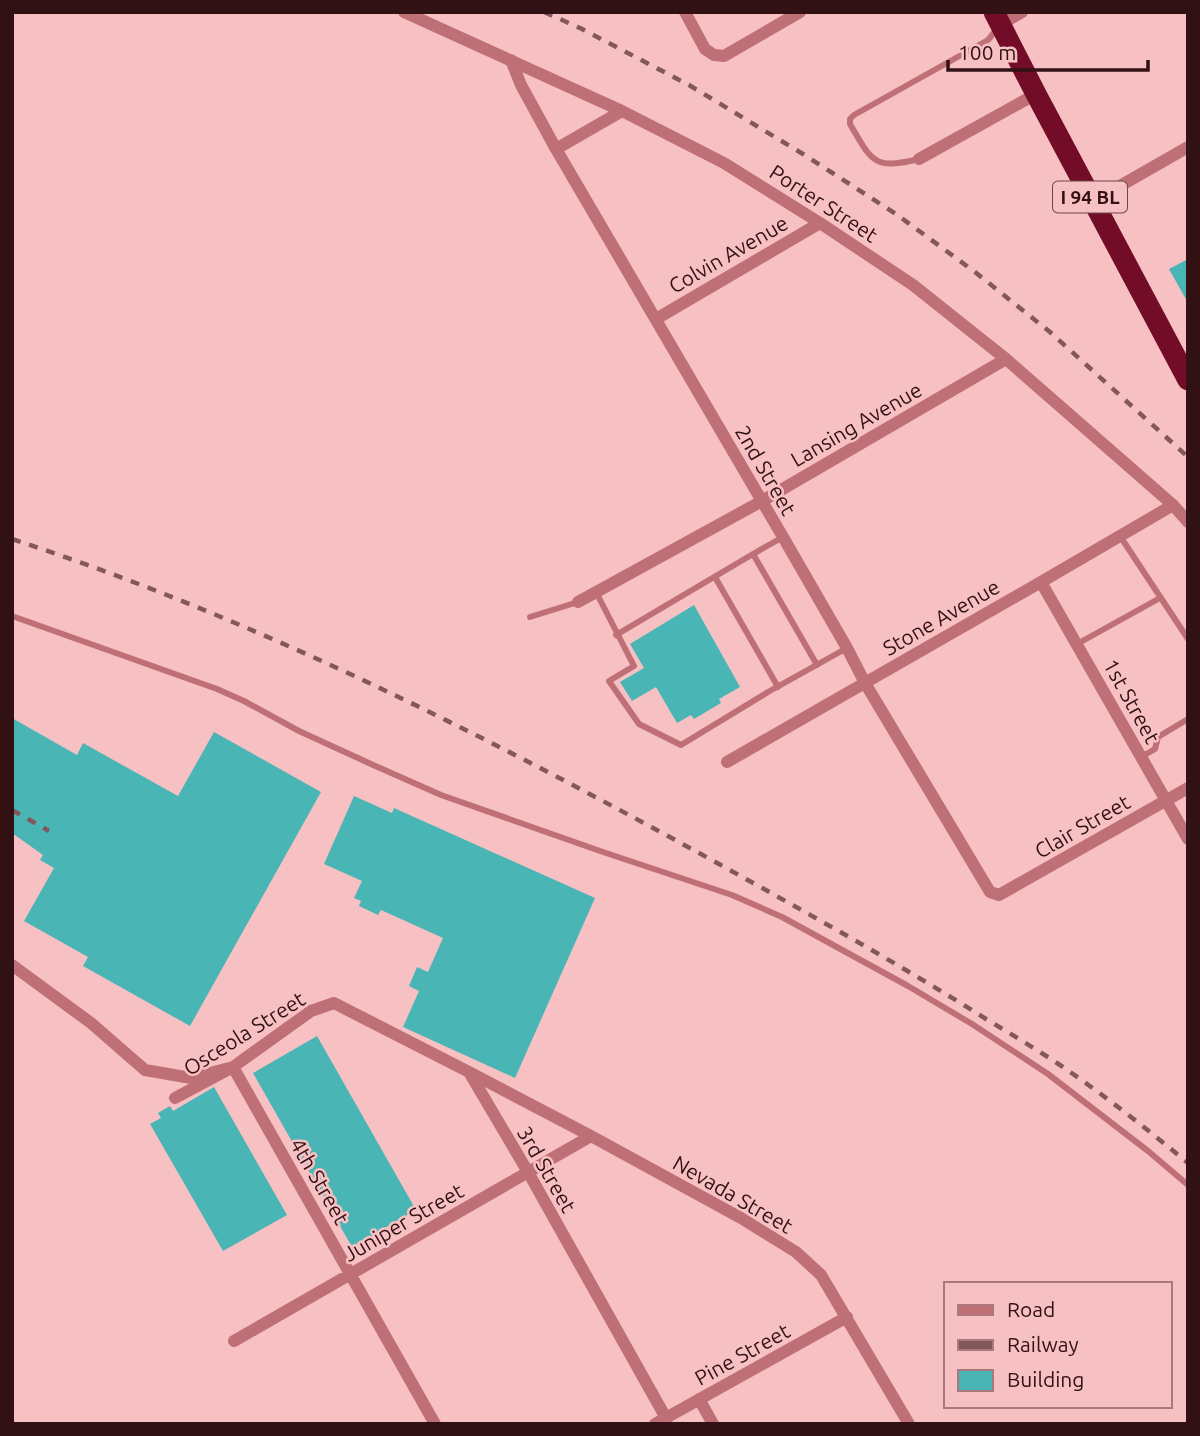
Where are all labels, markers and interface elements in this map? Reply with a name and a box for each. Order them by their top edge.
scale bar [948,28,1148,72]
text: 100 m [958,40,1016,64]
street label: Porter Street [766,159,882,247]
road number: I 94 BL [1053,182,1127,212]
street label: Colvin Avenue [664,210,792,298]
street label: Lansing Avenue [786,377,926,471]
street label: 2nd Street [731,421,801,519]
street label: Stone Avenue [878,574,1004,660]
street label: 1st Street [1099,655,1165,747]
street label: Clair Street [1030,789,1134,863]
street label: Osceola Street [179,986,309,1080]
street label: 3rd Street [513,1122,581,1216]
street label: 4th Street [286,1134,354,1228]
street label: Nevada Street [669,1150,797,1238]
street label: Juniper Street [339,1178,467,1266]
legend [944,1282,1172,1408]
text: Road [1007,1297,1055,1321]
street label: Pine Street [690,1318,794,1390]
text: Railway [1007,1332,1079,1356]
text: Building [1007,1367,1084,1391]

